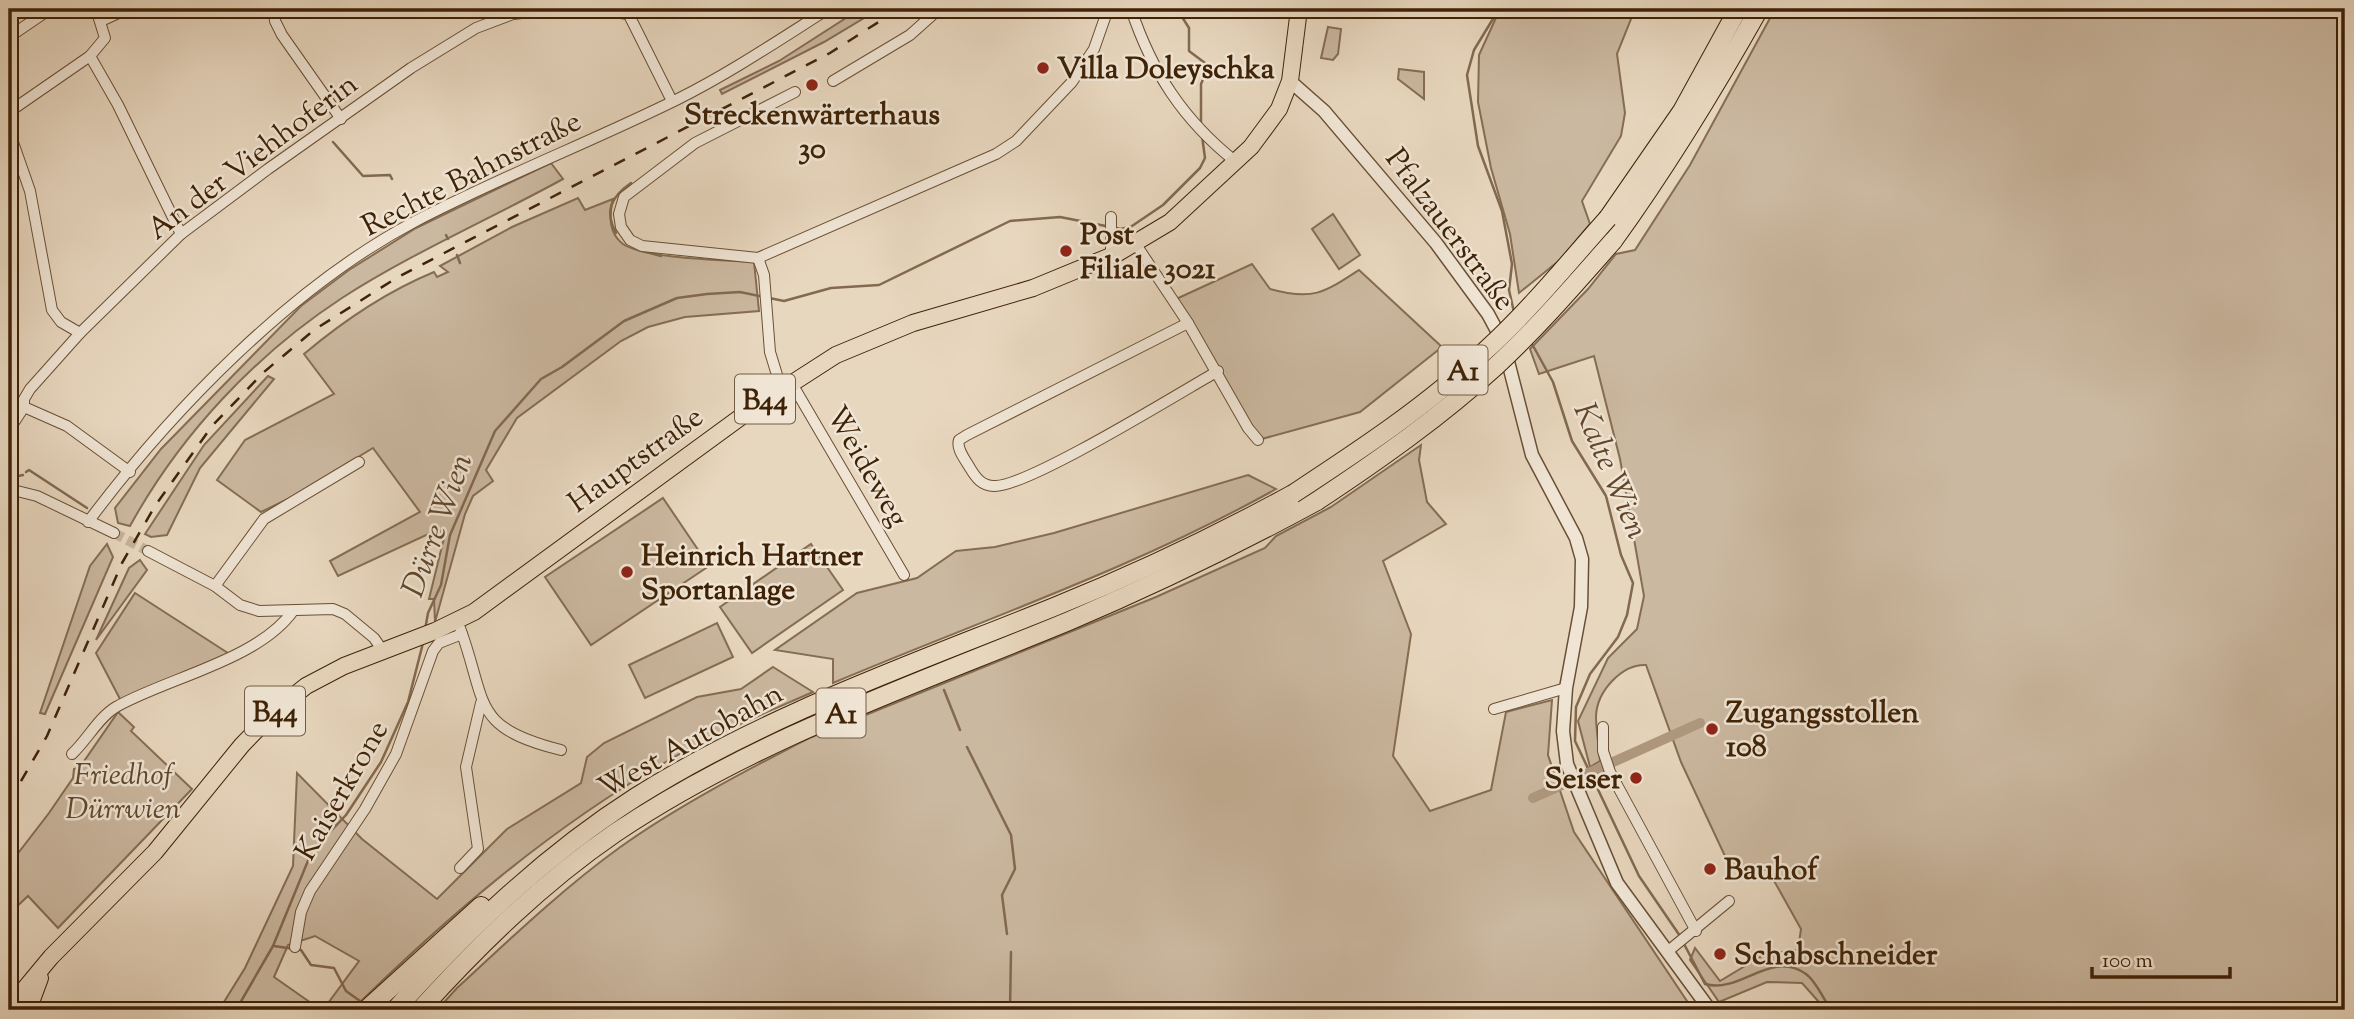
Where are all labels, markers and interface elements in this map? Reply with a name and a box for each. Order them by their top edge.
place label: Villa Doleyschka [1057,49,1275,92]
marker: Villa Doleyschka [1035,60,1051,76]
street label: An der Viehhoferin [139,64,368,252]
marker: Streckenwärterhaus 30 [804,77,820,93]
place label: Streckenwärterhaus 30 [684,95,940,172]
street label: Rechte Bahnstraße [355,101,589,249]
street label: Pfalzauerstraße [1374,140,1524,321]
place label: Post Filiale 3021 [1080,215,1216,292]
marker: Post Filiale 3021 [1058,243,1074,259]
road number: A1 [1438,346,1488,394]
road number: B44 [735,374,795,424]
water label: Kalte Wien [1560,396,1659,547]
street label: Hauptstraße [560,397,713,525]
street label: Weideweg [814,399,918,536]
water label: Dürre Wien [392,448,486,604]
place label: Heinrich Hartner Sportanlage [641,536,864,613]
marker: Heinrich Hartner Sportanlage [619,564,635,580]
street label: West Autobahn [591,673,792,811]
road number: B44 [245,686,305,736]
road number: A1 [816,688,866,738]
place label: Zugangsstollen 108 [1726,693,1919,770]
street label: Kaiserkrone [286,713,401,869]
marker: Zugangsstollen 108 [1704,721,1720,737]
park label: Friedhof Dürrwien [65,755,181,832]
place label: Seiser [1545,759,1623,802]
marker: Seiser [1628,770,1644,786]
place label: Bauhof [1724,850,1819,893]
marker: Bauhof [1702,861,1718,877]
place label: Schabschneider [1734,935,1938,978]
scale bar [2092,935,2230,979]
marker: Schabschneider [1712,946,1728,962]
text: 100 m [2102,947,2153,977]

